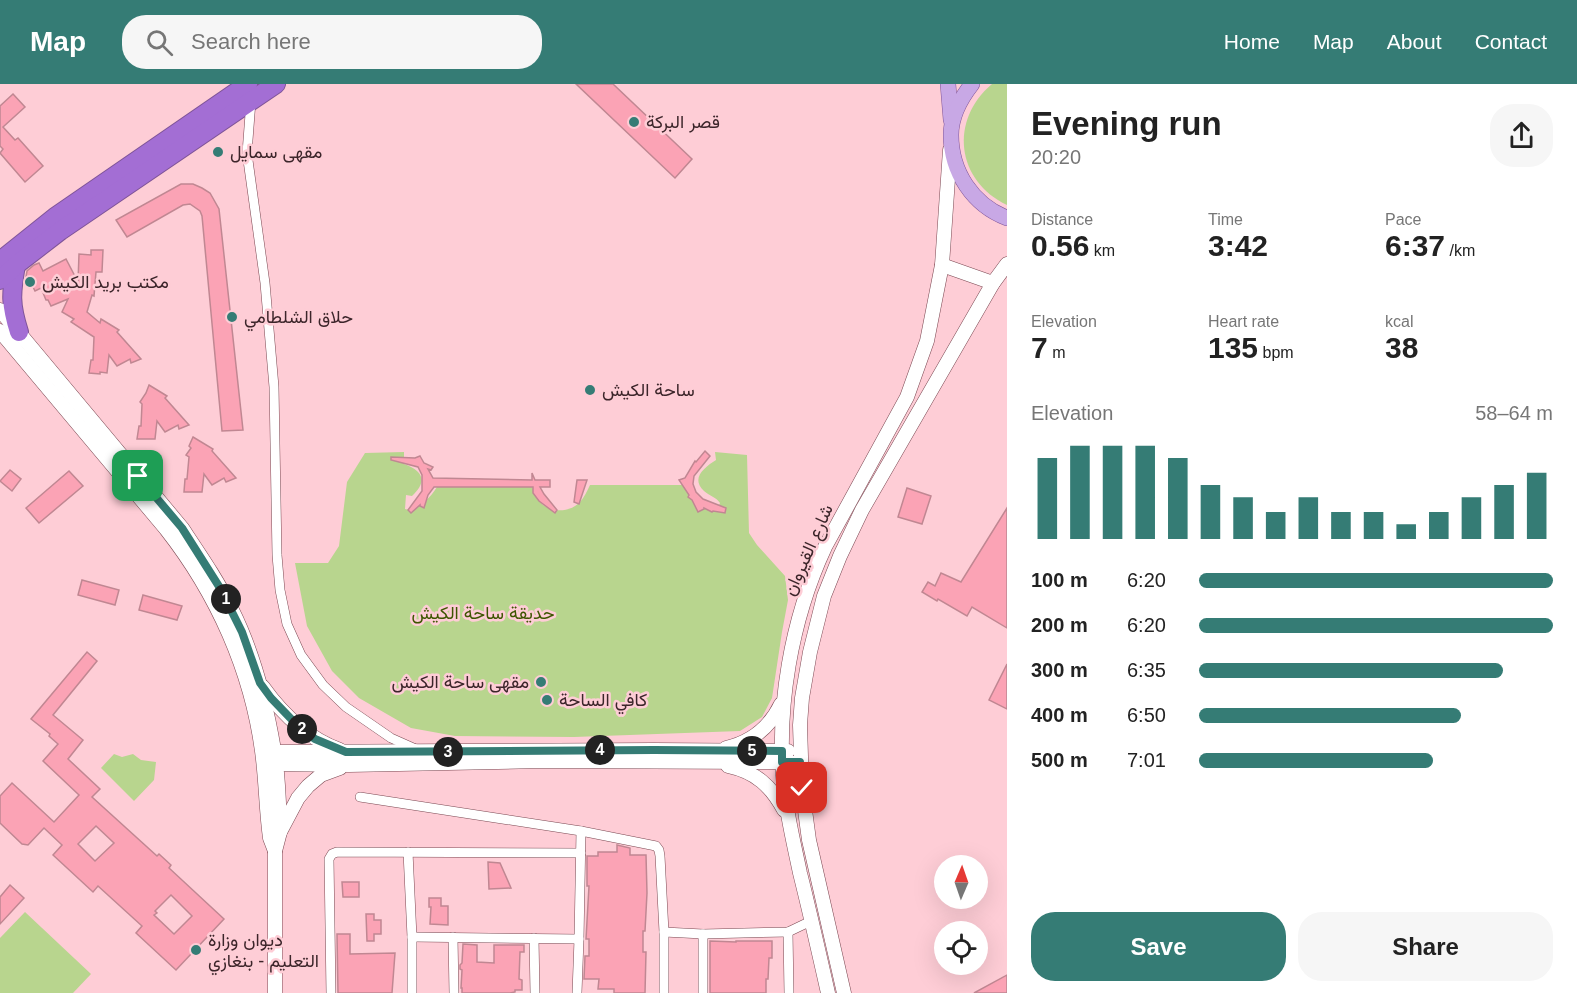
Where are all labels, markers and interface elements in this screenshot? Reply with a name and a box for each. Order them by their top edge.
search box [122,15,542,69]
text: Map [30,26,86,57]
icon: search [143,26,176,59]
text: Search here [191,29,311,54]
text: Home [1224,30,1280,53]
text: Map [1313,30,1354,53]
text: About [1387,30,1442,53]
text: Contact [1475,30,1547,53]
button: share [1490,104,1553,167]
text: Evening run [1031,105,1222,142]
place label: قصر البركة [646,112,720,133]
marker: قصر البركة [627,115,641,129]
place label: مقهى سمايل [230,142,322,163]
marker: مقهى سمايل [211,145,225,159]
text: 20:20 [1031,146,1081,168]
text: Distance [1031,211,1093,228]
text: Time [1208,211,1243,228]
text: Pace [1385,211,1421,228]
text: 0.56 [1031,229,1089,262]
text: 3:42 [1208,229,1268,262]
text: 6:37 [1385,229,1445,262]
text: km [1089,242,1115,259]
text: /km [1445,242,1475,259]
place label: مكتب بريد الكيش [42,272,169,293]
marker: مكتب بريد الكيش [23,275,37,289]
place label: حلاق الشلطامي [244,307,353,332]
marker: حلاق الشلطامي [225,310,239,324]
text: Elevation [1031,313,1097,330]
text: Heart rate [1208,313,1279,330]
text: kcal [1385,313,1413,330]
text: 7 [1031,331,1048,364]
text: 135 [1208,331,1258,364]
text: 38 [1385,331,1418,364]
text: m [1048,344,1065,361]
text: bpm [1258,344,1294,361]
place label: ساحة الكيش [602,380,695,401]
marker: ساحة الكيش [583,383,597,397]
text: Elevation [1031,402,1113,424]
text: 58–64 m [1475,402,1553,424]
pin [112,450,163,501]
icon: arrive [121,459,154,492]
street label: شارع القيروان [779,501,839,600]
text: 100 m [1031,569,1088,591]
text: 6:20 [1127,569,1166,591]
pin: 1 [211,584,241,614]
text: 1 [222,590,230,607]
park label: حديقة ساحة الكيش [411,603,555,624]
text: 200 m [1031,614,1088,636]
text: 6:20 [1127,614,1166,636]
text: 300 m [1031,659,1088,681]
text: 6:35 [1127,659,1166,681]
place label: مقهى ساحة الكيش [391,672,529,693]
marker: مقهى ساحة الكيش [534,675,548,689]
place label: كافي الساحة [559,690,647,715]
marker: كافي الساحة [540,693,554,707]
text: 400 m [1031,704,1088,726]
text: 6:50 [1127,704,1166,726]
pin: 2 [287,714,317,744]
text: 2 [298,720,306,737]
pin: 4 [585,735,615,765]
pin: 5 [737,736,767,766]
pin: 3 [433,737,463,767]
text: 4 [596,741,604,758]
text: 5 [748,742,756,759]
text: 3 [444,743,452,760]
text: 500 m [1031,749,1088,771]
text: 7:01 [1127,749,1166,771]
pin [776,762,827,813]
icon: check [785,771,818,804]
north arrow [934,855,988,909]
map controls [934,855,988,975]
button: Save [1031,912,1286,981]
button: Share [1298,912,1553,981]
button: locate [934,921,988,975]
place label: ديوان وزارة التعليم - بنغازي [208,930,319,976]
marker: ديوان وزارة التعليم - بنغازي [189,943,203,957]

